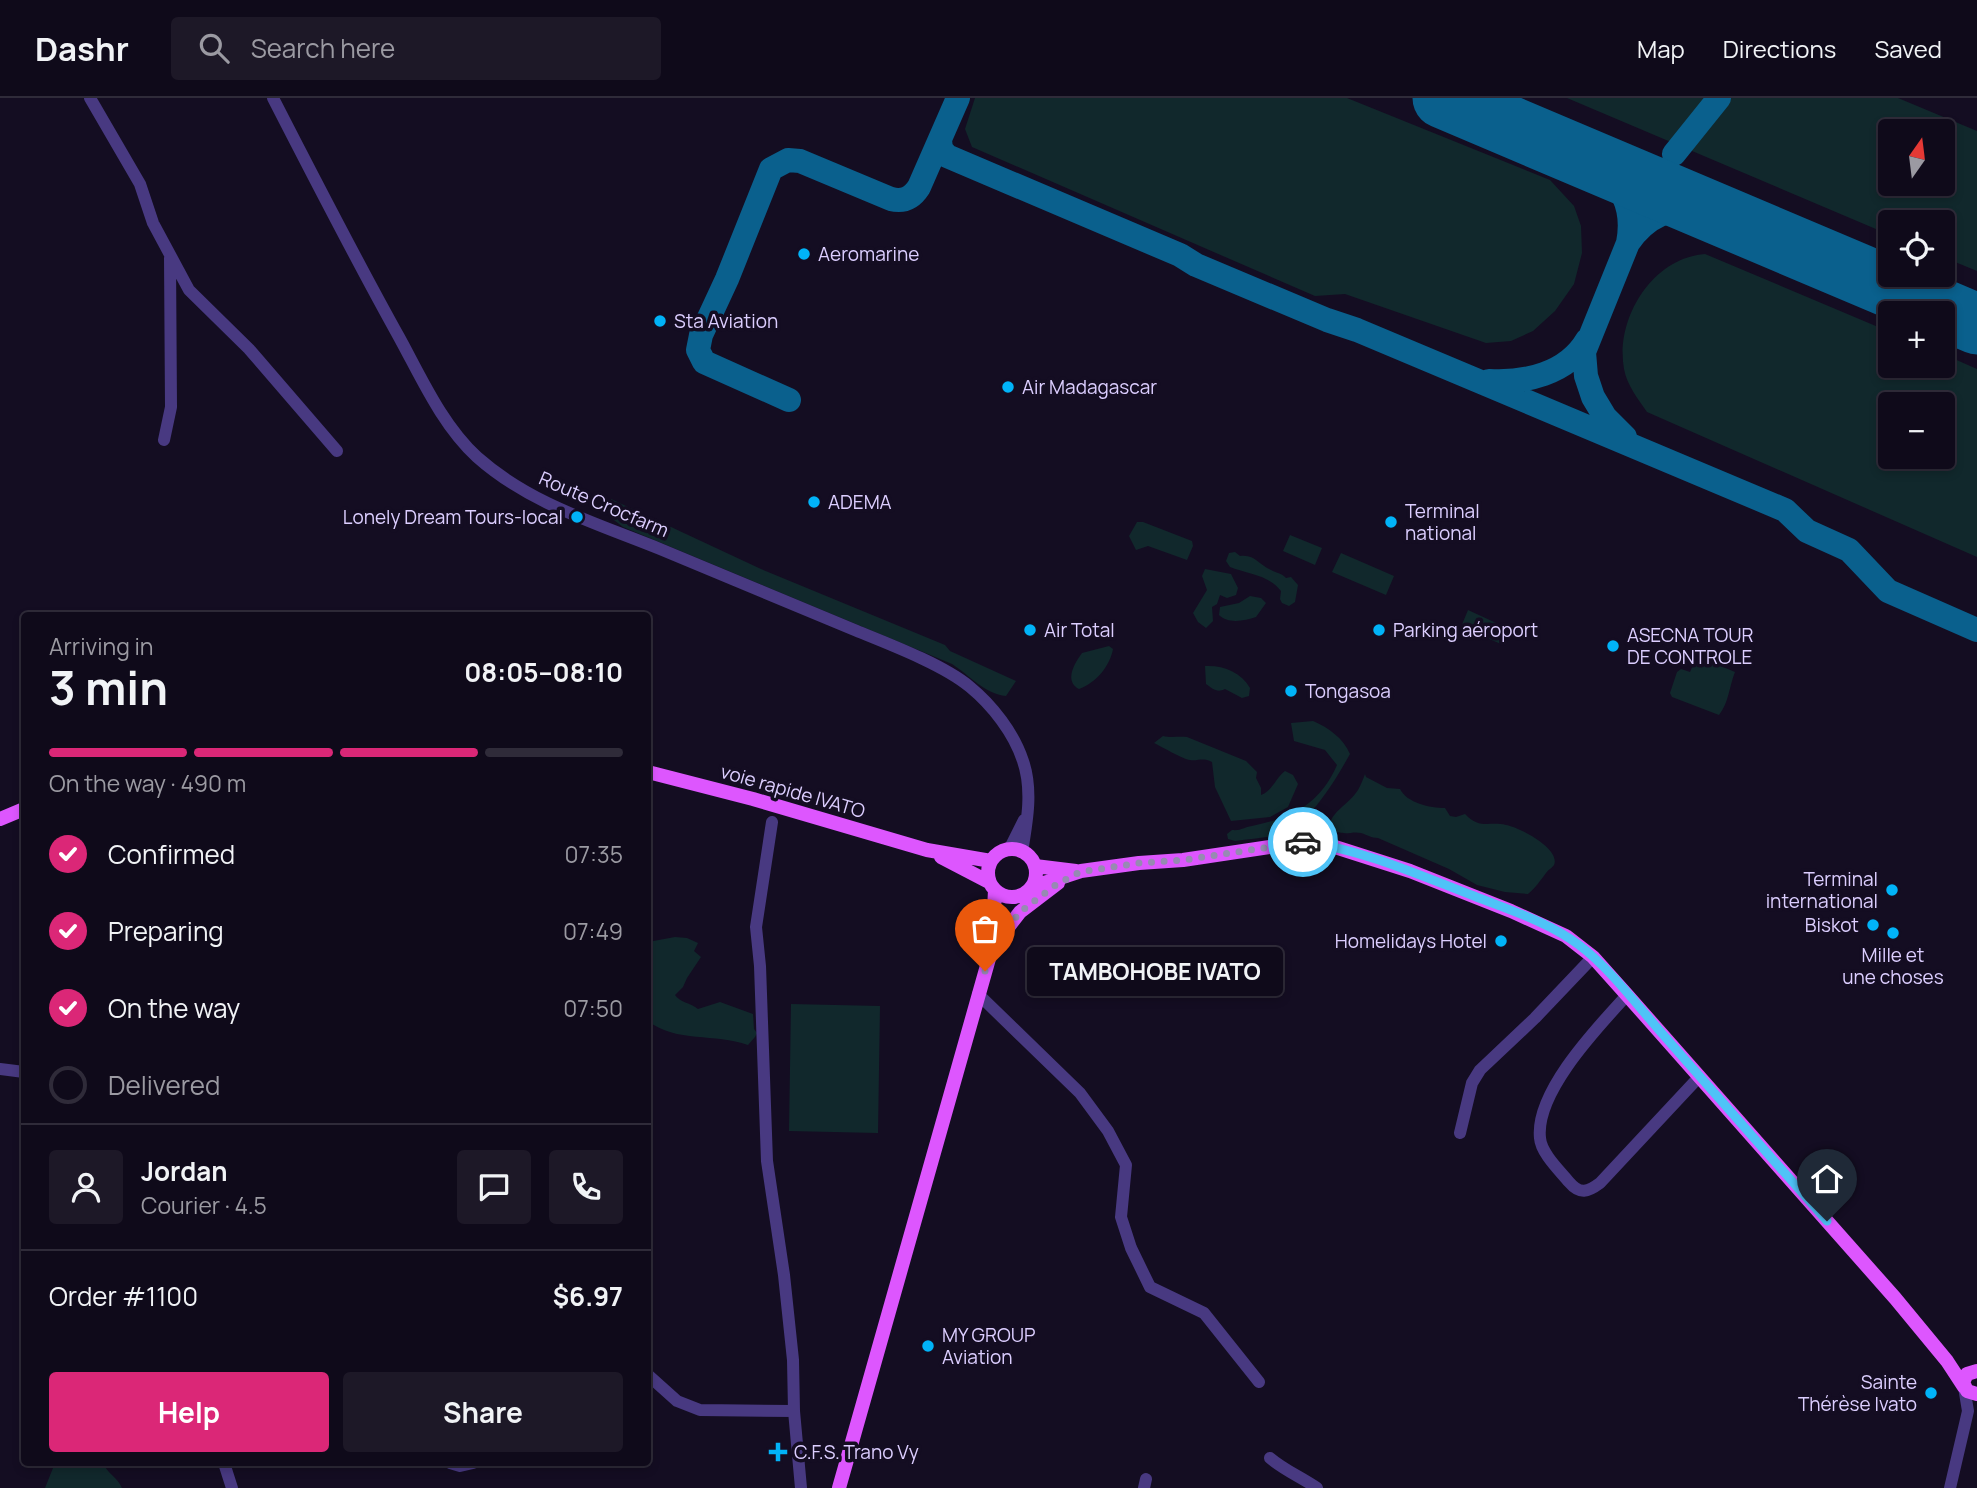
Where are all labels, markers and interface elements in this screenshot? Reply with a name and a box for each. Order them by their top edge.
search box [171,17,661,80]
text: Dashr [35,26,129,71]
icon: search [195,29,233,67]
text: Search here [251,30,395,66]
text: Map [1637,32,1685,65]
text: Directions [1723,32,1836,65]
text: Saved [1874,32,1942,65]
north arrow [1878,119,1955,196]
map controls [1878,119,1955,469]
button: locate [1878,210,1955,287]
place label: Aeromarine [818,241,919,267]
marker: Aeromarine [796,246,812,262]
button: + [1878,301,1955,378]
place label: Sta Aviation [674,308,778,334]
marker: Sta Aviation [652,313,668,329]
place label: Air Madagascar [1022,374,1157,400]
marker: Air Madagascar [1000,379,1016,395]
button: − [1878,392,1955,469]
street label: Route Crocfarm [535,465,673,543]
place label: ADEMA [828,489,892,515]
marker: ADEMA [806,494,822,510]
place label: Terminal national [1405,498,1480,546]
place label: Lonely Dream Tours-local [343,504,563,530]
marker: Lonely Dream Tours-local [569,509,585,525]
marker: Terminal national [1383,514,1399,530]
place label: Air Total [1044,617,1115,643]
place label: Parking aéroport [1393,617,1538,643]
marker: Air Total [1022,622,1038,638]
marker: Parking aéroport [1371,622,1387,638]
place label: ASECNA TOUR DE CONTROLE [1627,622,1754,670]
text: Arriving in [49,630,154,662]
marker: ASECNA TOUR DE CONTROLE [1605,638,1621,654]
text: 08:05–08:10 [464,654,623,690]
text: 3 min [49,656,168,719]
place label: Tongasoa [1305,678,1391,704]
marker: Tongasoa [1283,683,1299,699]
street label: voie rapide IVATO [718,758,869,824]
text: On the way · 490 m [49,767,246,799]
courier [1268,807,1338,877]
icon: car [1284,823,1322,861]
icon: check [49,835,87,873]
text: Confirmed [108,836,235,872]
text: 07:35 [565,838,623,870]
place label: Terminal international [1766,866,1878,914]
marker: Terminal international [1884,882,1900,898]
pin [955,899,1015,971]
icon: bag [966,910,1004,948]
icon: check [49,912,87,950]
place label: Biskot [1805,912,1859,938]
text: Preparing [108,913,224,949]
text: 07:49 [563,915,623,947]
marker: Biskot [1865,917,1881,933]
marker: Mille et une choses [1885,925,1901,941]
place label: Homelidays Hotel [1335,928,1487,954]
marker: Homelidays Hotel [1493,933,1509,949]
place label: Mille et une choses [1842,942,1944,990]
callout: TAMBOHOBE IVATO [1027,946,1282,996]
text: TAMBOHOBE IVATO [1049,955,1261,987]
icon: check [49,989,87,1027]
text: On the way [108,990,240,1026]
text: 07:50 [563,992,623,1024]
text: Delivered [108,1067,220,1103]
pin [1797,1149,1857,1221]
button: person [49,1150,123,1224]
button: chat [457,1150,531,1224]
button: phone [549,1150,623,1224]
text: Jordan [141,1153,227,1189]
icon: home [1808,1160,1846,1198]
text: Courier · 4.5 [141,1189,267,1221]
text: Order #1100 [49,1278,198,1314]
text: $6.97 [553,1278,623,1314]
place label: MY GROUP Aviation [942,1322,1036,1370]
marker: MY GROUP Aviation [920,1338,936,1354]
place label: Sainte Thérèse Ivato [1798,1369,1917,1417]
button: Help [49,1372,329,1452]
button: Share [343,1372,623,1452]
marker: Sainte Thérèse Ivato [1923,1385,1939,1401]
place label: C.F.S. Trano Vy [794,1439,919,1465]
marker: C.F.S. Trano Vy [768,1442,788,1462]

